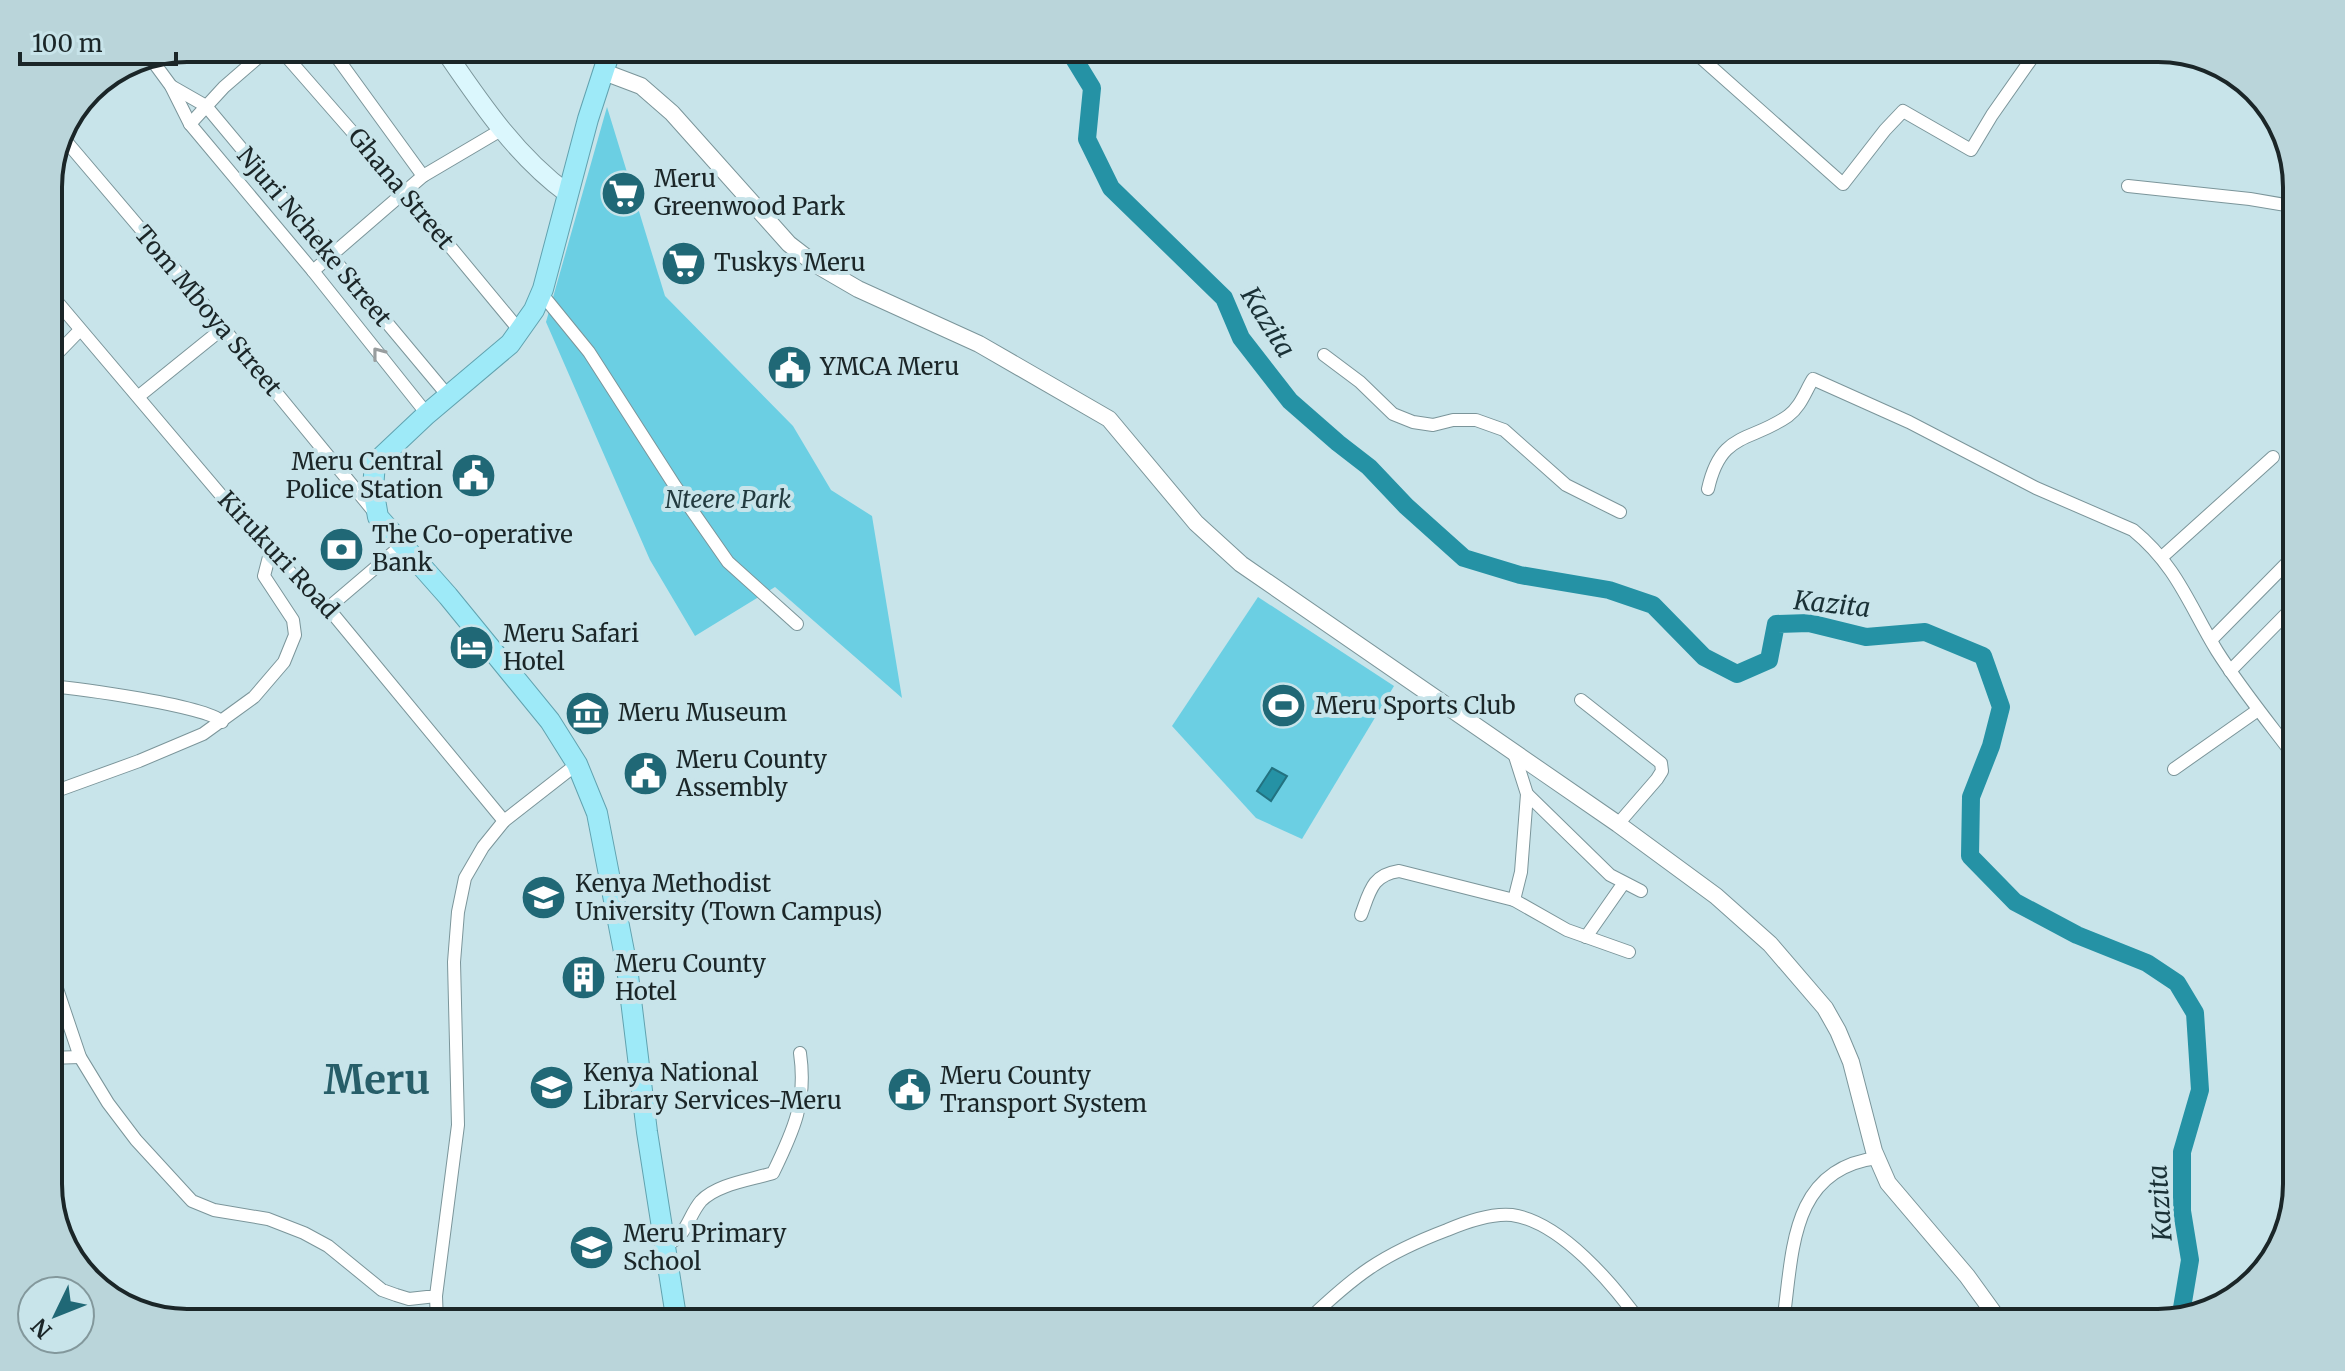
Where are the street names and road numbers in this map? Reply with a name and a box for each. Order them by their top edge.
street label: Ghana Street [342,122,462,256]
street label: Njuri Ncheke Street [230,141,399,333]
street label: Tom Mboya Street [128,219,289,403]
street label: Kirukuri Road [211,484,345,625]

